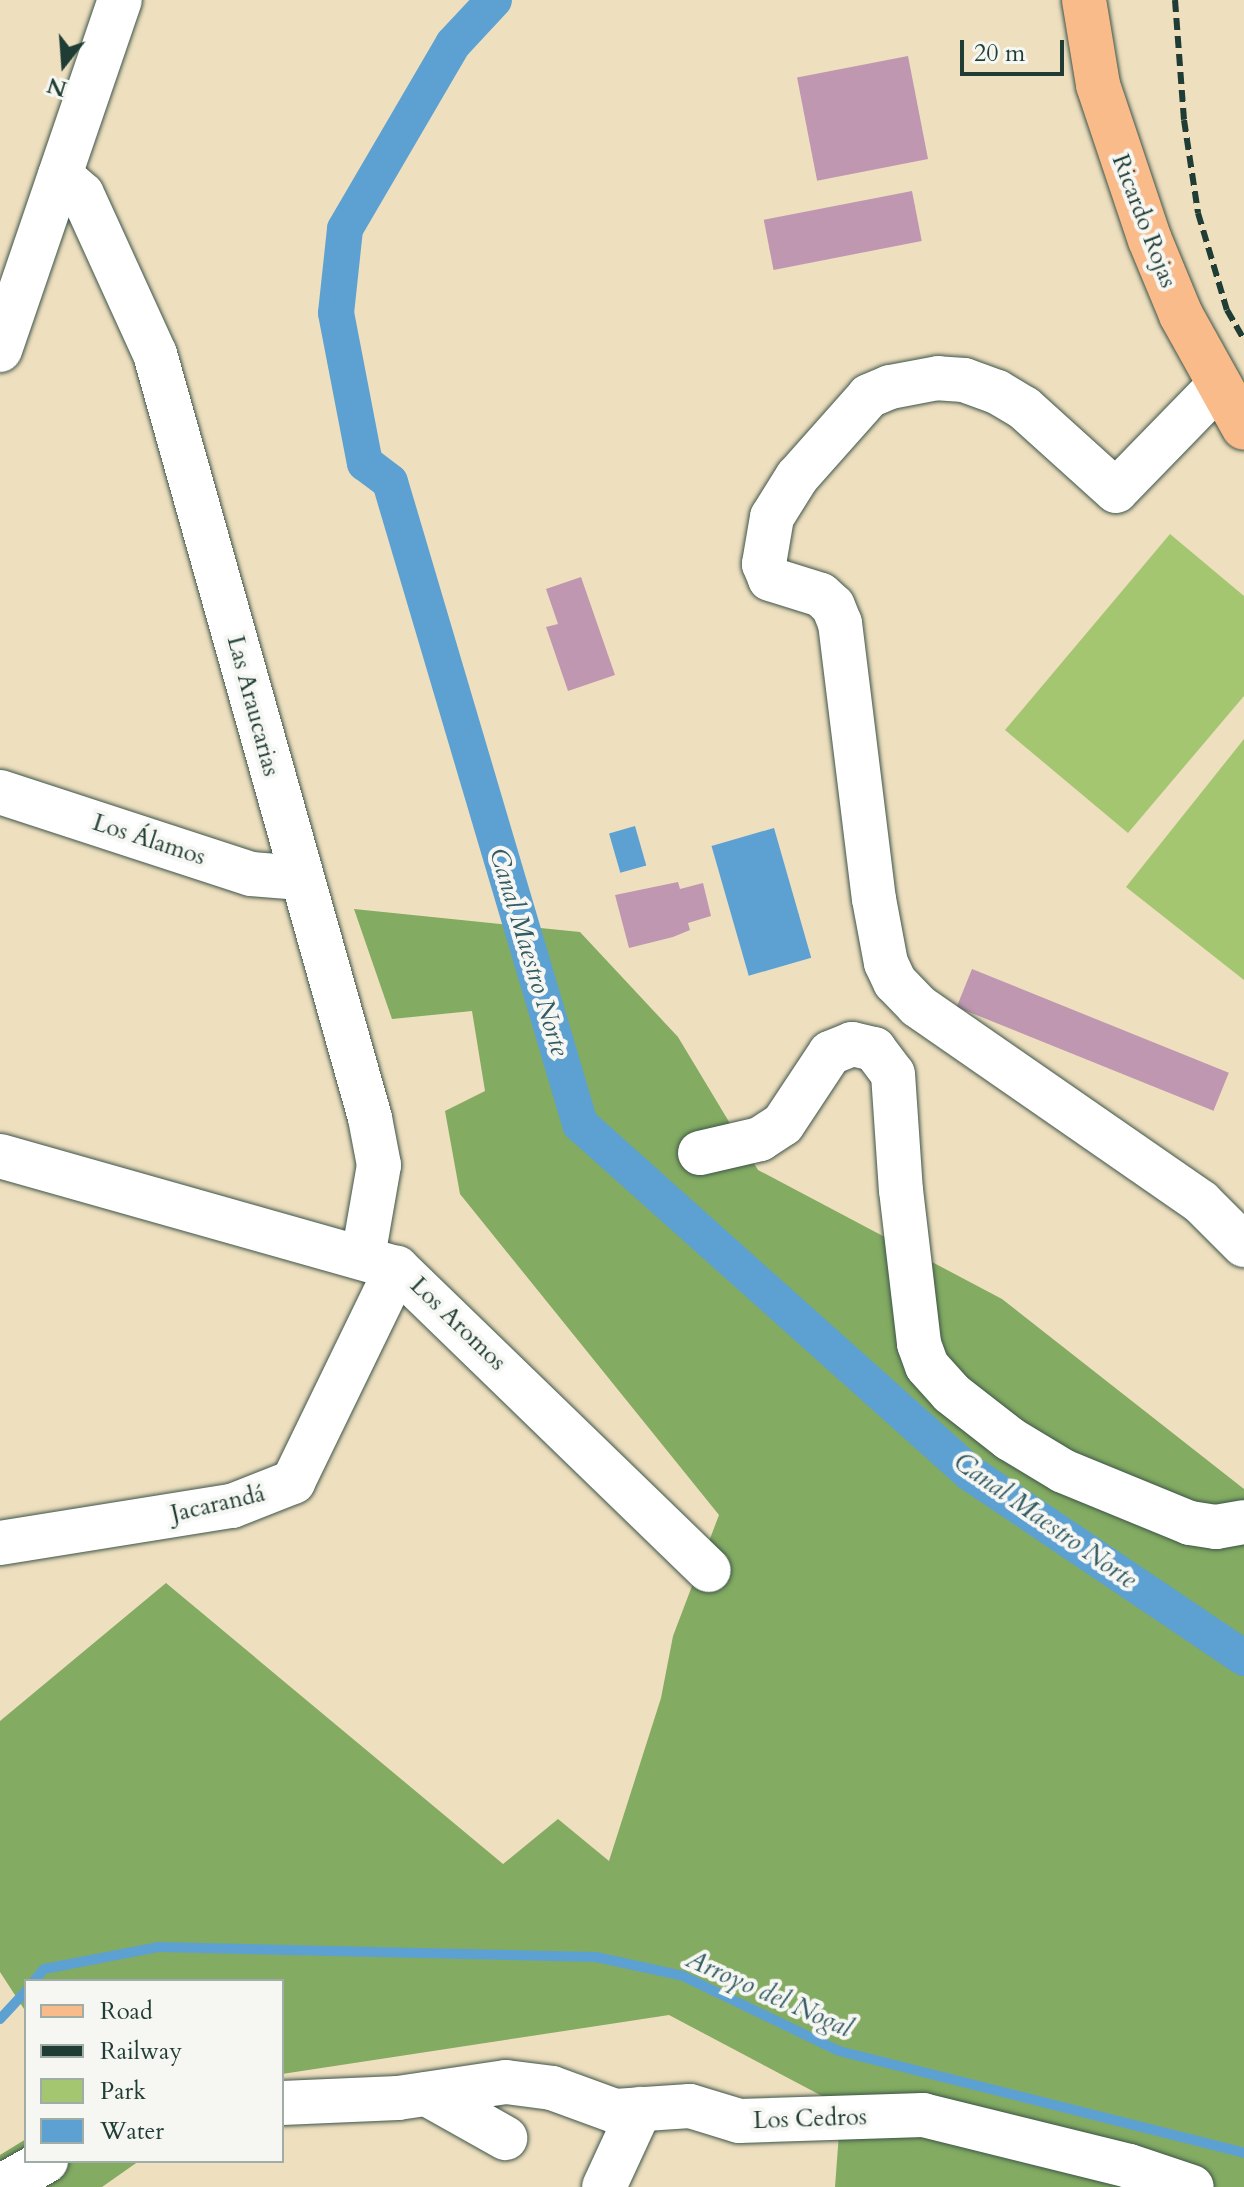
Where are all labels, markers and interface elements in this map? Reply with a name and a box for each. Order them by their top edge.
north arrow [24,24,104,104]
scale bar [964,24,1068,74]
text: 20 m [974,37,1025,70]
text: N [43,70,70,104]
street label: Ricardo Rojas [1105,150,1183,292]
street label: Las Araucarias [220,633,286,779]
street label: Los Álamos [89,808,209,872]
water label: Canal Maestro Norte [483,844,575,1060]
street label: Los Aromos [404,1271,512,1377]
water label: Canal Maestro Norte [948,1446,1142,1596]
street label: Jacarandá [168,1479,268,1529]
water label: Arroyo del Nogal [681,1943,857,2045]
legend [24,1979,284,2163]
text: Road [100,1995,153,2028]
text: Railway [100,2035,182,2068]
text: Park [100,2075,146,2108]
street label: Los Cedros [753,2103,867,2135]
text: Water [100,2115,164,2148]

